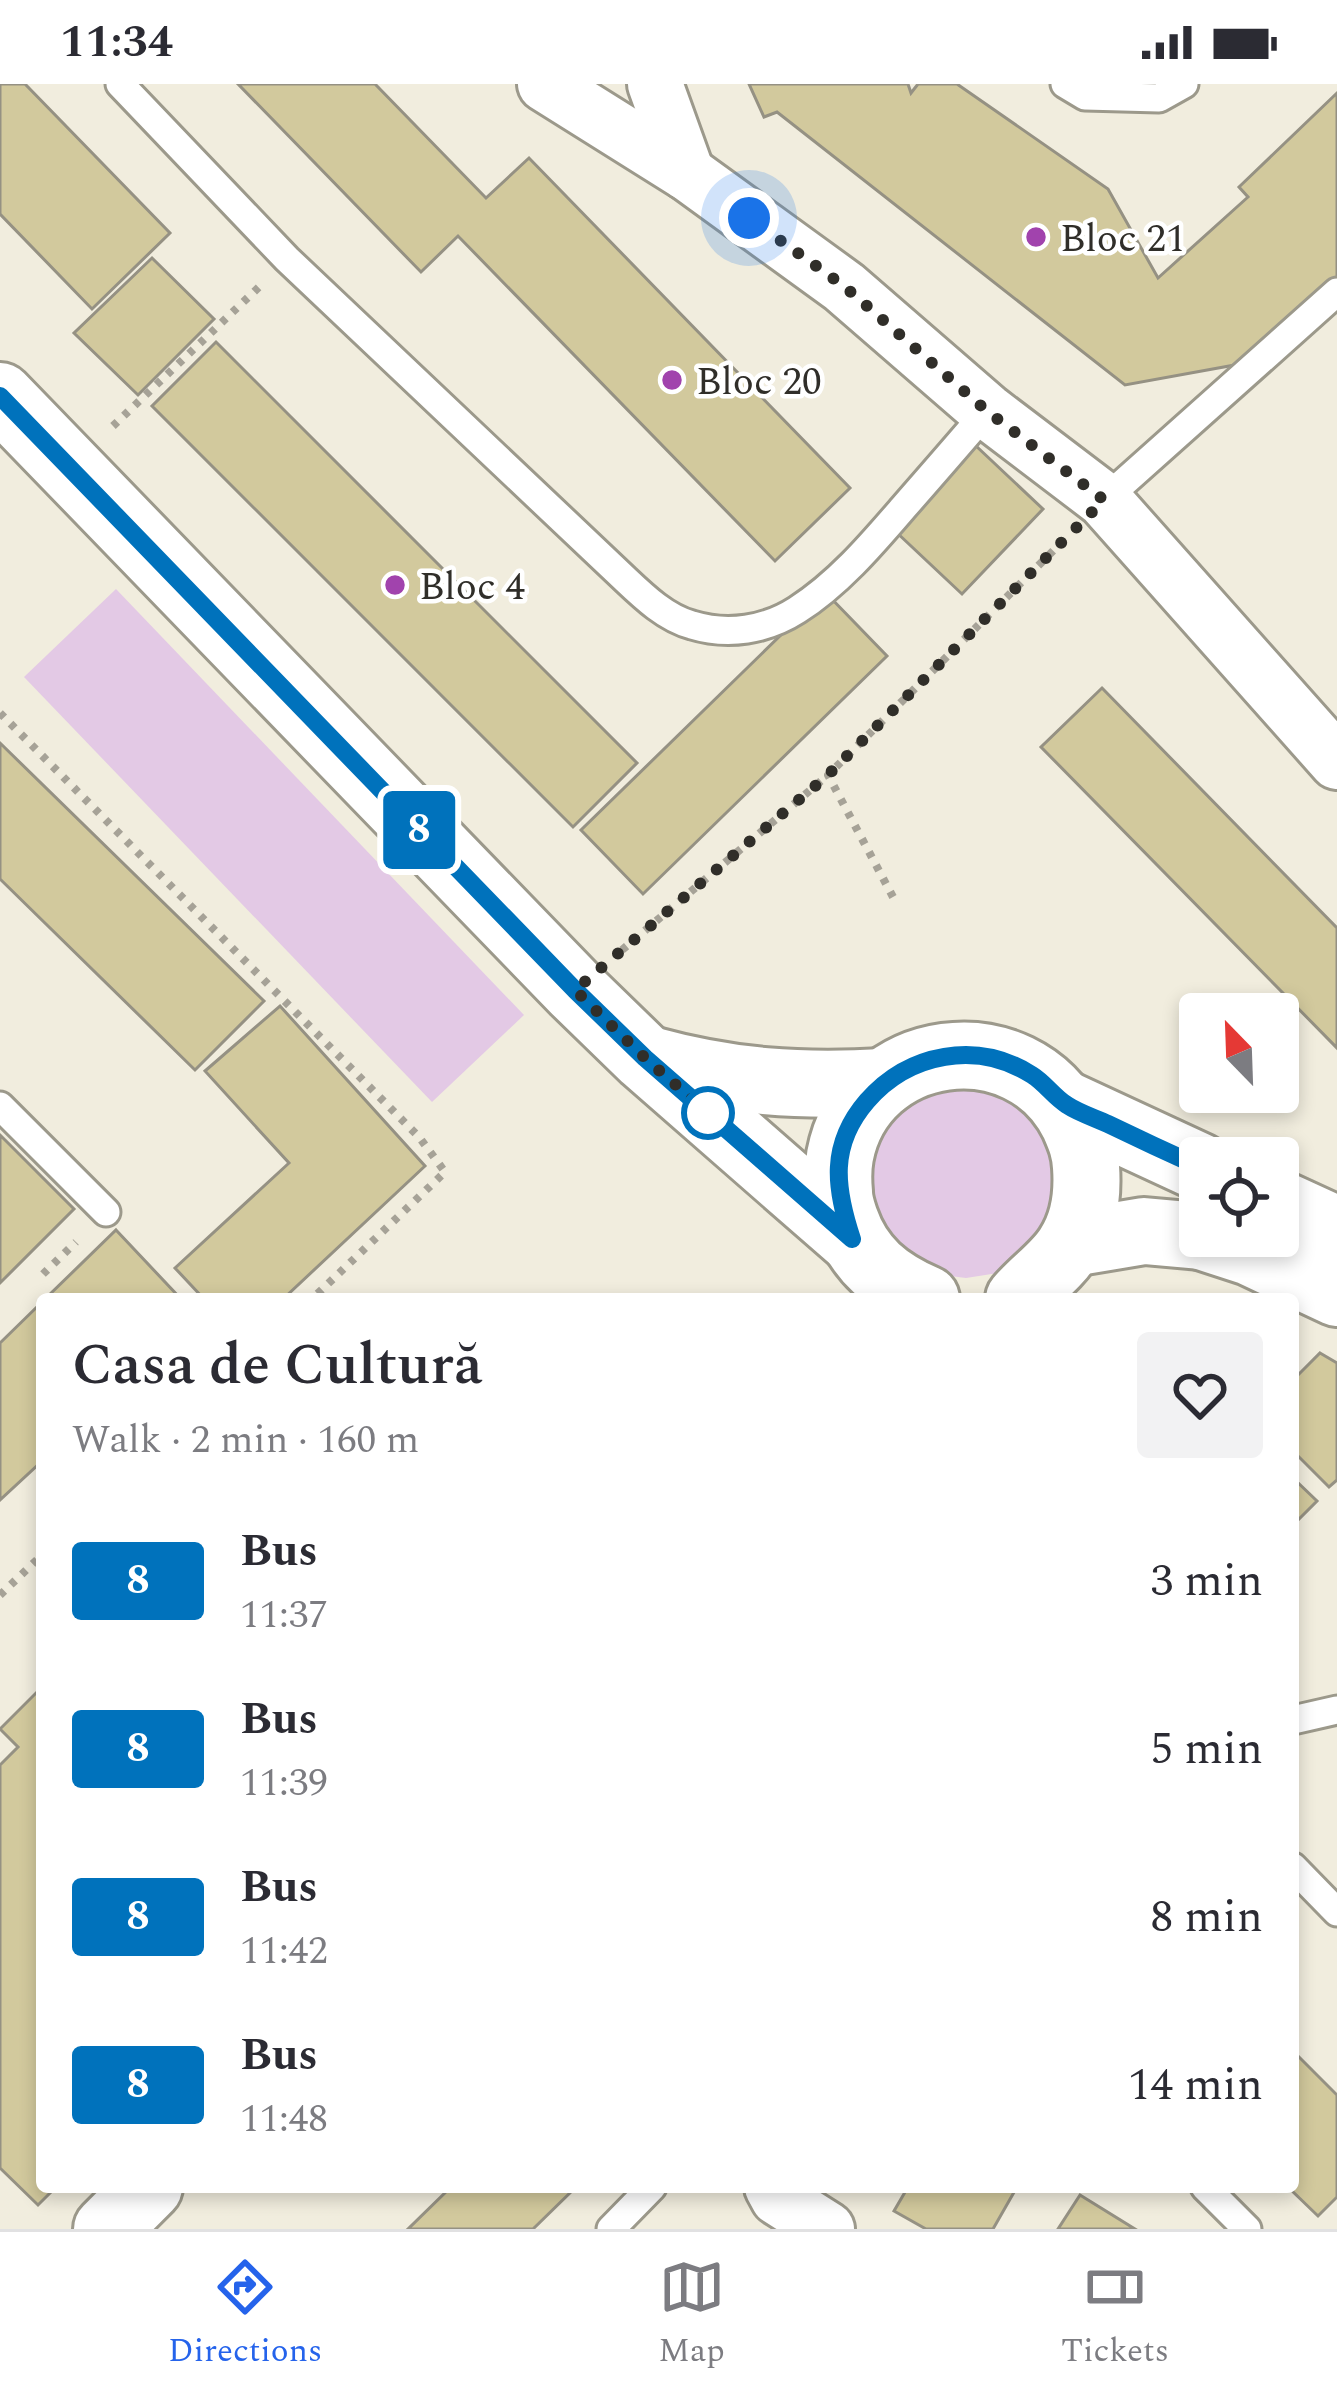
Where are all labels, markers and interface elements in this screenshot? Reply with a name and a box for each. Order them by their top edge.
text: 11:34 [60,8,173,77]
your location [719,188,779,248]
place label: Bloc 21 [1060,210,1185,269]
marker: Bloc 21 [1023,224,1049,250]
place label: Bloc 20 [696,353,821,412]
marker: Bloc 20 [659,367,685,393]
place label: Bloc 4 [419,558,525,617]
marker: Bloc 4 [382,572,408,598]
line badge: 8 [380,791,458,869]
text: 8 [407,798,431,861]
north arrow [1179,993,1299,1113]
map controls [1179,993,1299,1257]
unlabelled marker [683,1088,733,1138]
button: locate [1179,1137,1299,1257]
text: Casa de Cultură [72,1323,483,1409]
button: heart [1137,1332,1263,1458]
text: Walk · 2 min · 160 m [72,1411,419,1470]
text: Bus [240,1517,318,1586]
text: 3 min [1150,1547,1263,1616]
text: 8 [126,1549,150,1612]
text: 11:37 [240,1586,328,1645]
text: Bus [240,1685,318,1754]
text: 5 min [1150,1715,1263,1784]
text: 8 [126,1717,150,1780]
text: 11:39 [240,1754,328,1813]
text: Bus [240,1853,318,1922]
text: 8 min [1150,1883,1263,1952]
text: 8 [126,1885,150,1948]
text: 11:42 [240,1922,328,1981]
text: Bus [240,2021,318,2090]
text: 14 min [1128,2051,1263,2120]
text: 8 [126,2053,150,2116]
text: 11:48 [240,2090,328,2149]
tab: Directions [168,2254,322,2376]
tab: Map [658,2254,725,2376]
tab: Tickets [1061,2254,1169,2376]

